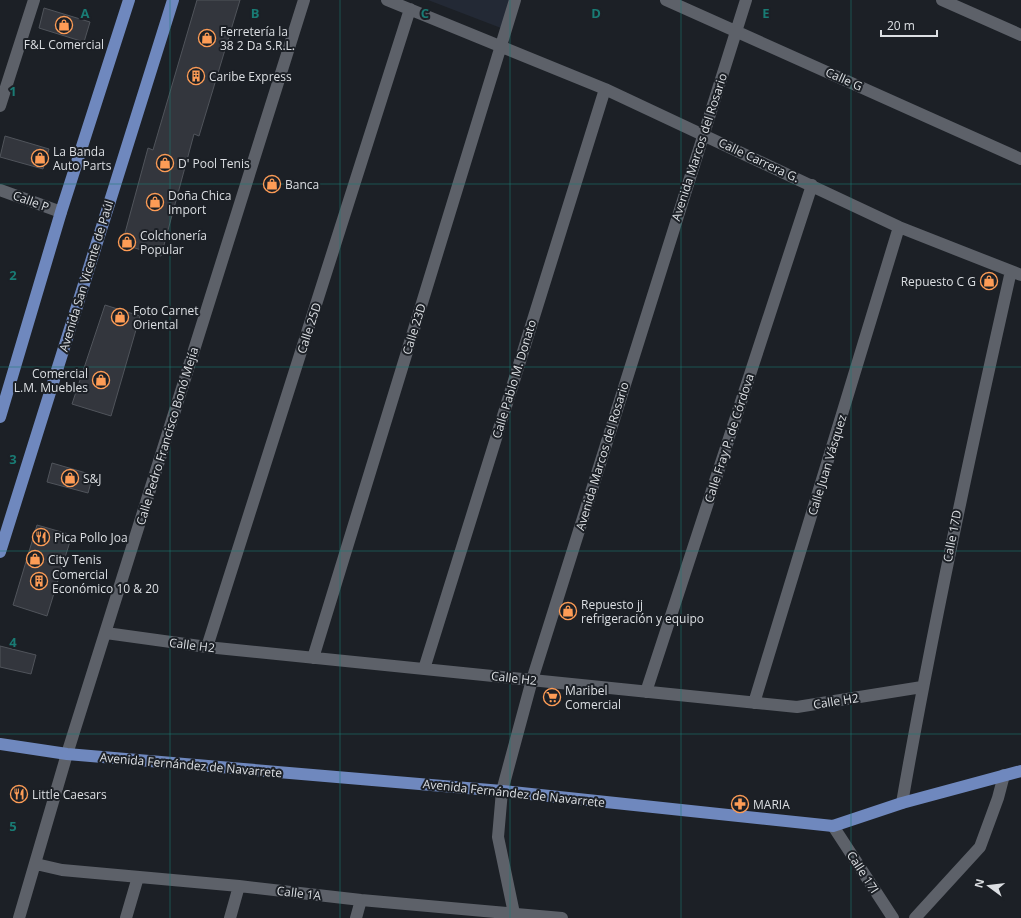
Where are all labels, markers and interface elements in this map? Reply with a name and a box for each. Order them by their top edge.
text: A [81,4,90,22]
text: B [251,4,260,22]
text: C [421,4,429,22]
text: D [591,4,601,22]
text: E [762,4,770,22]
scale bar [881,12,937,38]
shop icon: F&L Comercial [54,15,74,35]
text: 20 m [887,17,915,34]
place label: Ferretería la 38 2 Da S.R.L. [220,23,295,54]
shop icon: Ferretería la 38 2 Da S.R.L. [197,28,217,48]
place label: F&L Comercial [24,36,104,53]
street label: Calle G [823,63,865,95]
building icon: Caribe Express [186,66,206,86]
place label: Caribe Express [209,68,292,85]
street label: Avenida Marcos del Rosario [667,71,731,223]
text: 1 [9,82,17,100]
street label: Calle Carrera G. [716,134,802,186]
place label: La Banda Auto Parts [53,143,112,174]
shop icon: La Banda Auto Parts [30,148,50,168]
shop icon: D' Pool Tenis [155,153,175,173]
place label: D' Pool Tenis [178,155,250,172]
shop icon: Banca [262,174,282,194]
place label: Banca [285,176,319,193]
street label: Calle P [11,187,51,215]
place label: Doña Chica Import [168,187,231,218]
shop icon: Doña Chica Import [145,192,165,212]
street label: Avenida San Vicente de Paúl [55,198,117,354]
place label: Colchonería Popular [140,227,207,258]
shop icon: Colchonería Popular [117,232,137,252]
text: 2 [9,266,17,284]
shop icon: Repuesto C G [979,271,999,291]
place label: Repuesto C G [901,273,976,290]
street label: Calle 25D [293,300,325,356]
street label: Calle 23D [398,301,430,357]
place label: Foto Carnet Oriental [133,302,199,333]
shop icon: Foto Carnet Oriental [110,307,130,327]
street label: Calle Pablo M. Donato [488,318,540,440]
street label: Calle Pedro Francisco Bonó Mejía [132,345,202,527]
place label: Comercial L.M. Muebles [14,365,88,396]
shop icon: Comercial L.M. Muebles [91,370,111,390]
street label: Calle Fray P. de Córdova [700,371,758,505]
street label: Avenida Marcos del Rosario [571,380,633,532]
street label: Calle Juan Vásquez [804,412,851,517]
text: 3 [9,450,17,468]
shop icon: S&J [60,468,80,488]
place label: S&J [83,470,102,487]
street label: Calle 17D [939,509,965,563]
restaurant icon: Pica Pollo Joa [31,527,51,547]
place label: Pica Pollo Joa [54,529,128,546]
shop icon: City Tenis [25,549,45,569]
place label: City Tenis [48,551,102,568]
place label: Comercial Económico 10 & 20 [52,566,159,597]
building icon: Comercial Económico 10 & 20 [29,571,49,591]
place label: Repuesto jj refrigeración y equipo [581,596,704,627]
shop icon: Repuesto jj refrigeración y equipo [558,601,578,621]
text: 4 [9,633,17,651]
street label: Calle H2 [168,634,216,656]
street label: Calle H2 [490,667,538,689]
place label: Maribel Comercial [565,682,621,713]
supermarket icon: Maribel Comercial [542,687,562,707]
street label: Calle H2 [812,689,860,713]
street label: Avenida Fernández de Navarrete [99,749,283,781]
street label: Avenida Fernández de Navarrete [422,775,606,811]
restaurant icon: Little Caesars [9,784,29,804]
place label: Little Caesars [32,786,107,803]
pharmacy icon: MARIA [730,794,750,814]
place label: MARIA [753,796,790,813]
text: 5 [9,817,17,835]
street label: Calle 17I [843,848,883,896]
north arrow [969,866,1009,906]
text: N [970,877,987,890]
street label: Calle 1A [276,882,323,904]

